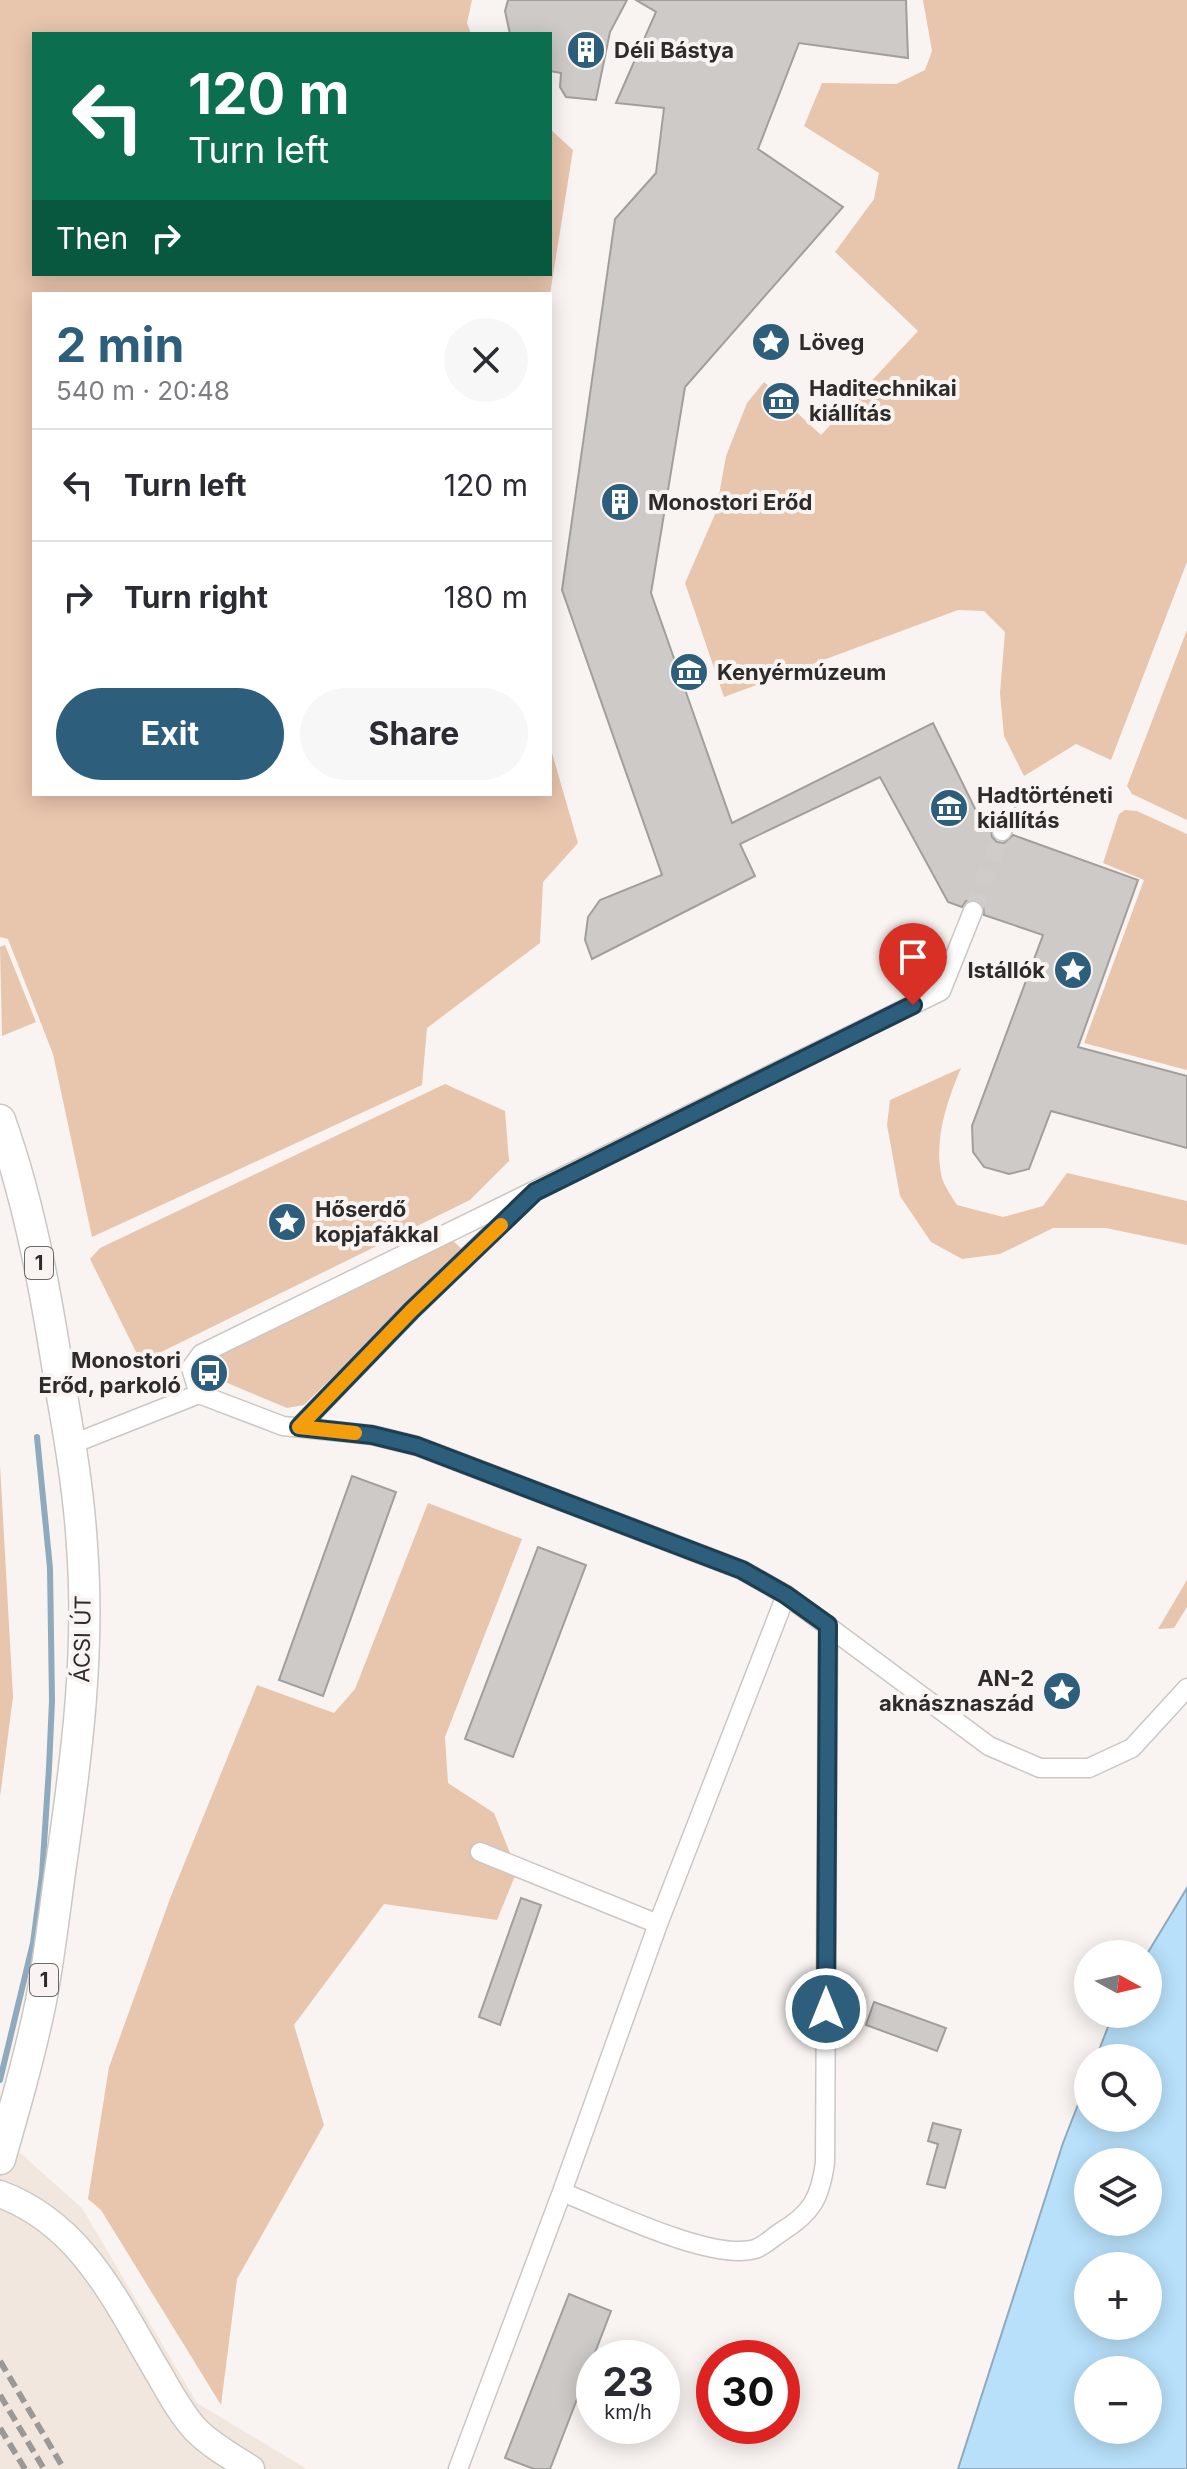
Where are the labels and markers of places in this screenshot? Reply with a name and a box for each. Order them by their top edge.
building icon: Déli Bástya [565,29,607,71]
place label: Déli Bástya [614,37,734,63]
place icon: Löveg [750,321,792,363]
place label: Löveg [799,329,864,355]
place label: Haditechnikai kiállítás [809,375,957,426]
museum icon: Haditechnikai kiállítás [760,380,802,422]
building icon: Monostori Erőd [599,481,641,523]
place label: Monostori Erőd [648,489,812,515]
museum icon: Kenyérmúzeum [668,651,710,693]
place label: Kenyérmúzeum [717,659,886,685]
place label: Hadtörténeti kiállítás [977,782,1113,833]
museum icon: Hadtörténeti kiállítás [928,787,970,829]
pin [879,923,947,1005]
place icon: Istállók [1052,949,1094,991]
place label: Istállók [967,957,1045,983]
place label: Hőserdő kopjafákkal [315,1196,439,1247]
place icon: Hőserdő kopjafákkal [266,1201,308,1243]
place label: Monostori Erőd, parkoló [39,1347,181,1398]
bus stop icon: Monostori Erőd, parkoló [188,1352,230,1394]
place label: AN-2 aknásznaszád [879,1665,1034,1716]
place icon: AN-2 aknásznaszád [1041,1670,1083,1712]

